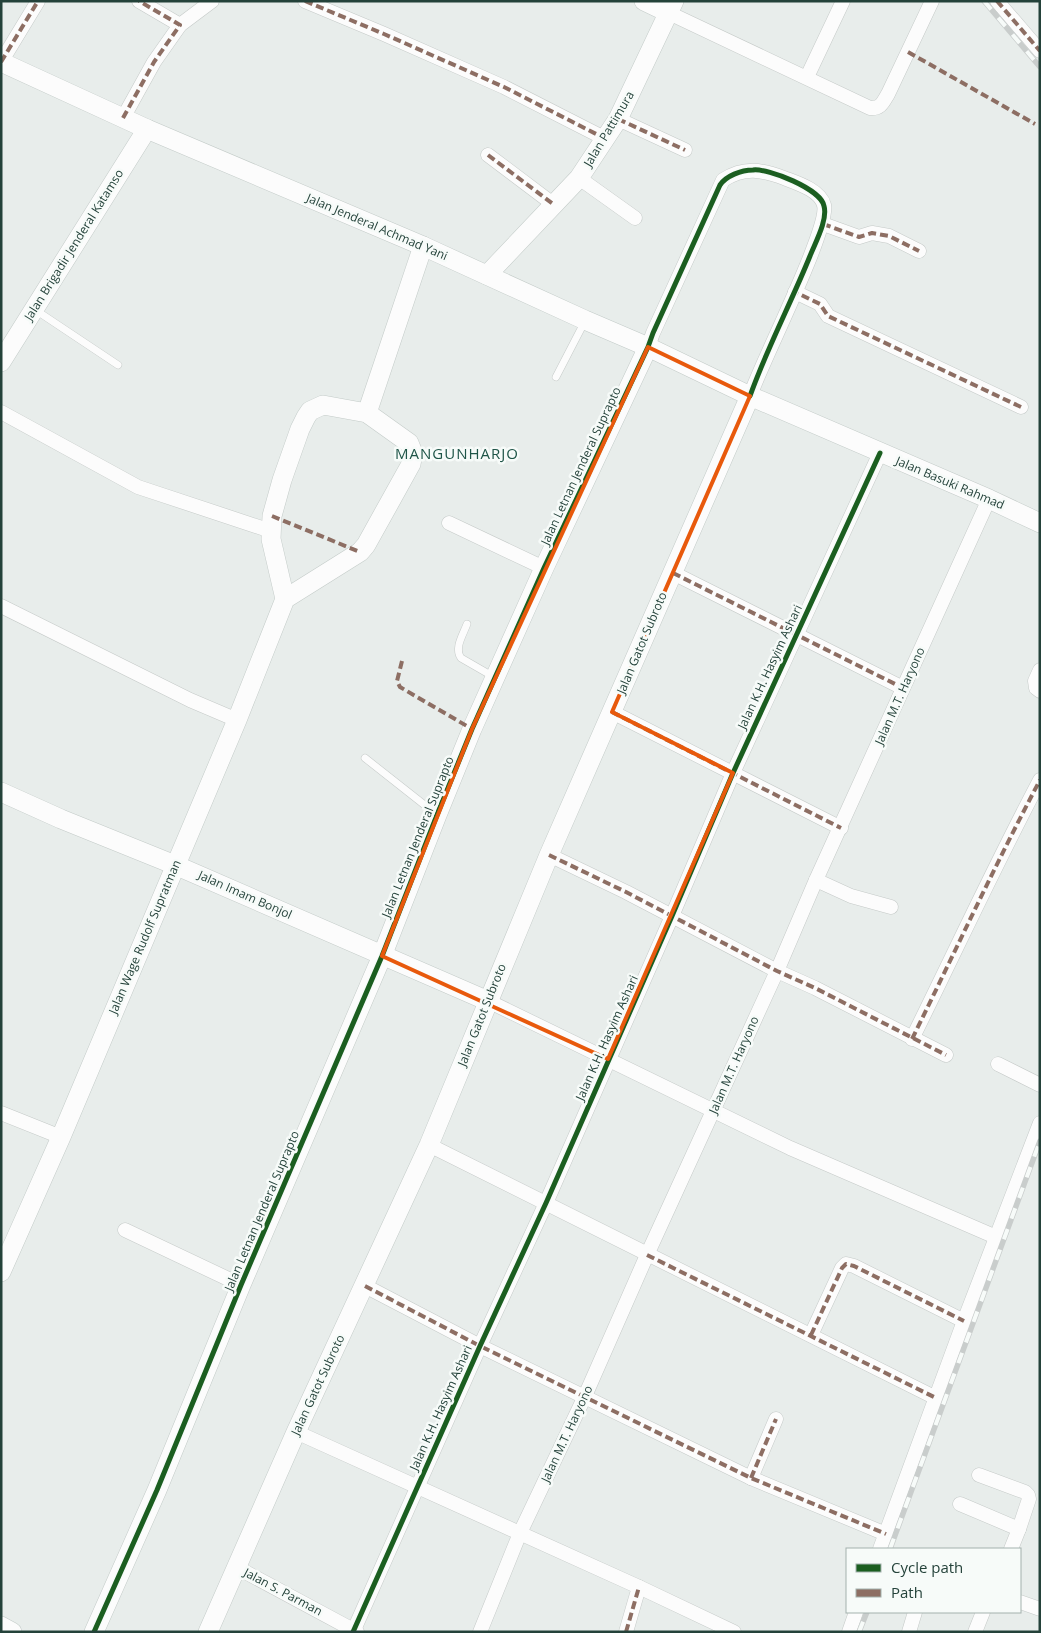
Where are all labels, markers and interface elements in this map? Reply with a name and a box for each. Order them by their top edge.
street label: Jalan Pattimura [579,88,638,171]
street label: Jalan Brigadir Jenderal Katamso [19,166,127,324]
street label: Jalan Jenderal Achmad Yani [303,189,450,264]
street label: Jalan Letnan Jenderal Suprapto [536,384,625,549]
district label: MANGUNHARJO [395,443,519,463]
street label: Jalan Basuki Rahmad [892,452,1007,513]
street label: Jalan Gatot Subroto [612,589,671,697]
street label: Jalan K.H. Hasyim Ashari [733,602,806,733]
street label: Jalan M.T. Haryono [870,644,929,748]
street label: Jalan Letnan Jenderal Suprapto [377,754,458,921]
street label: Jalan Wage Rudolf Supratman [104,857,185,1017]
street label: Jalan Imam Bonjol [195,866,295,923]
street label: Jalan Gatot Subroto [453,961,510,1070]
street label: Jalan K.H. Hasyim Ashari [571,972,642,1104]
street label: Jalan M.T. Haryono [704,1013,763,1117]
street label: Jalan Letnan Jenderal Suprapto [220,1128,303,1295]
street label: Jalan Gatot Subroto [286,1332,348,1439]
street label: Jalan K.H. Hasyim Ashari [405,1342,476,1474]
street label: Jalan M.T. Haryono [536,1383,596,1486]
legend [846,1548,1021,1613]
text: Cycle path [891,1557,963,1577]
street label: Jalan S. Parman [240,1563,326,1619]
text: Path [891,1582,923,1602]

